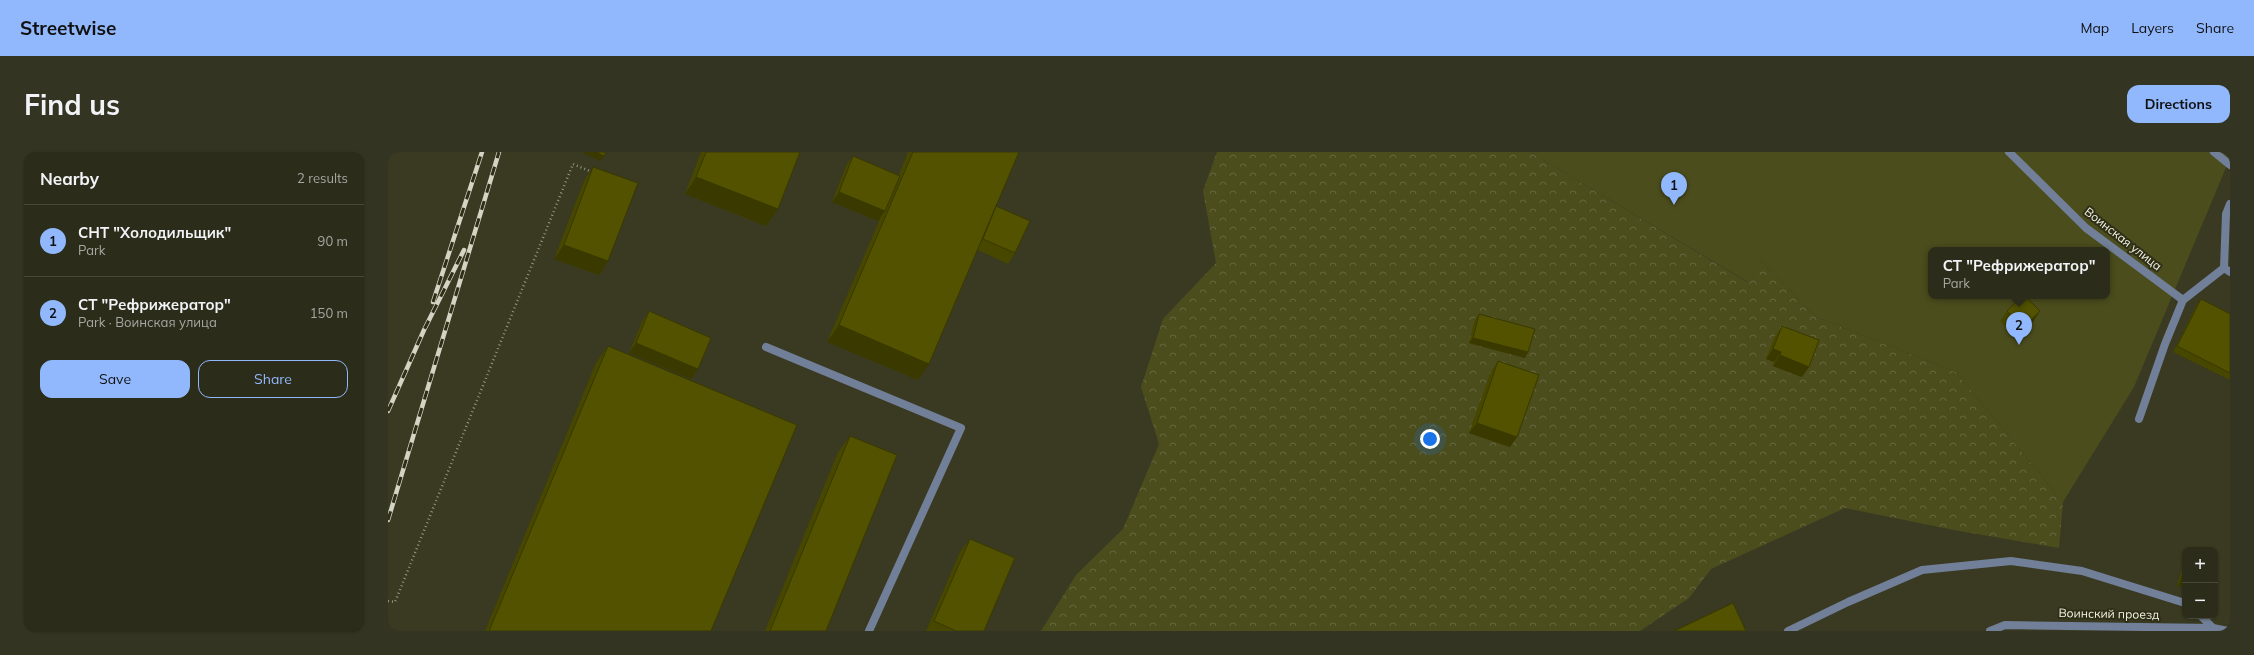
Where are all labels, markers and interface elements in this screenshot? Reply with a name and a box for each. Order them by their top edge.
text: Streetwise [20,16,116,40]
text: Map [2080,19,2109,37]
text: Layers [2131,19,2174,37]
text: Share [2196,19,2234,37]
button: Directions [2127,85,2230,123]
text: Find us [24,87,120,122]
text: Nearby [40,168,99,189]
text: 2 results [297,170,348,186]
pin: 1 [1661,172,1687,205]
street label: Воинская улица [2082,204,2165,273]
text: СНТ "Холодильщик" [78,223,231,242]
text: 1 [49,233,57,249]
text: 90 m [318,233,348,249]
text: Park [78,242,105,258]
popup [1928,247,2110,299]
text: СТ "Рефрижератор" [1943,256,2095,275]
text: Park [1943,275,1970,291]
text: СТ "Рефрижератор" [78,295,231,314]
text: 2 [49,305,57,321]
text: 150 m [310,305,348,321]
pin: 2 [2006,312,2032,345]
text: Park · Воинская улица [78,314,217,330]
button: Save [40,360,190,398]
button: Share [198,360,348,398]
your location [1420,429,1440,449]
map controls [2182,547,2218,619]
button: + [2182,547,2218,583]
button: − [2182,583,2218,619]
street label: Воинский проезд [2058,605,2160,622]

